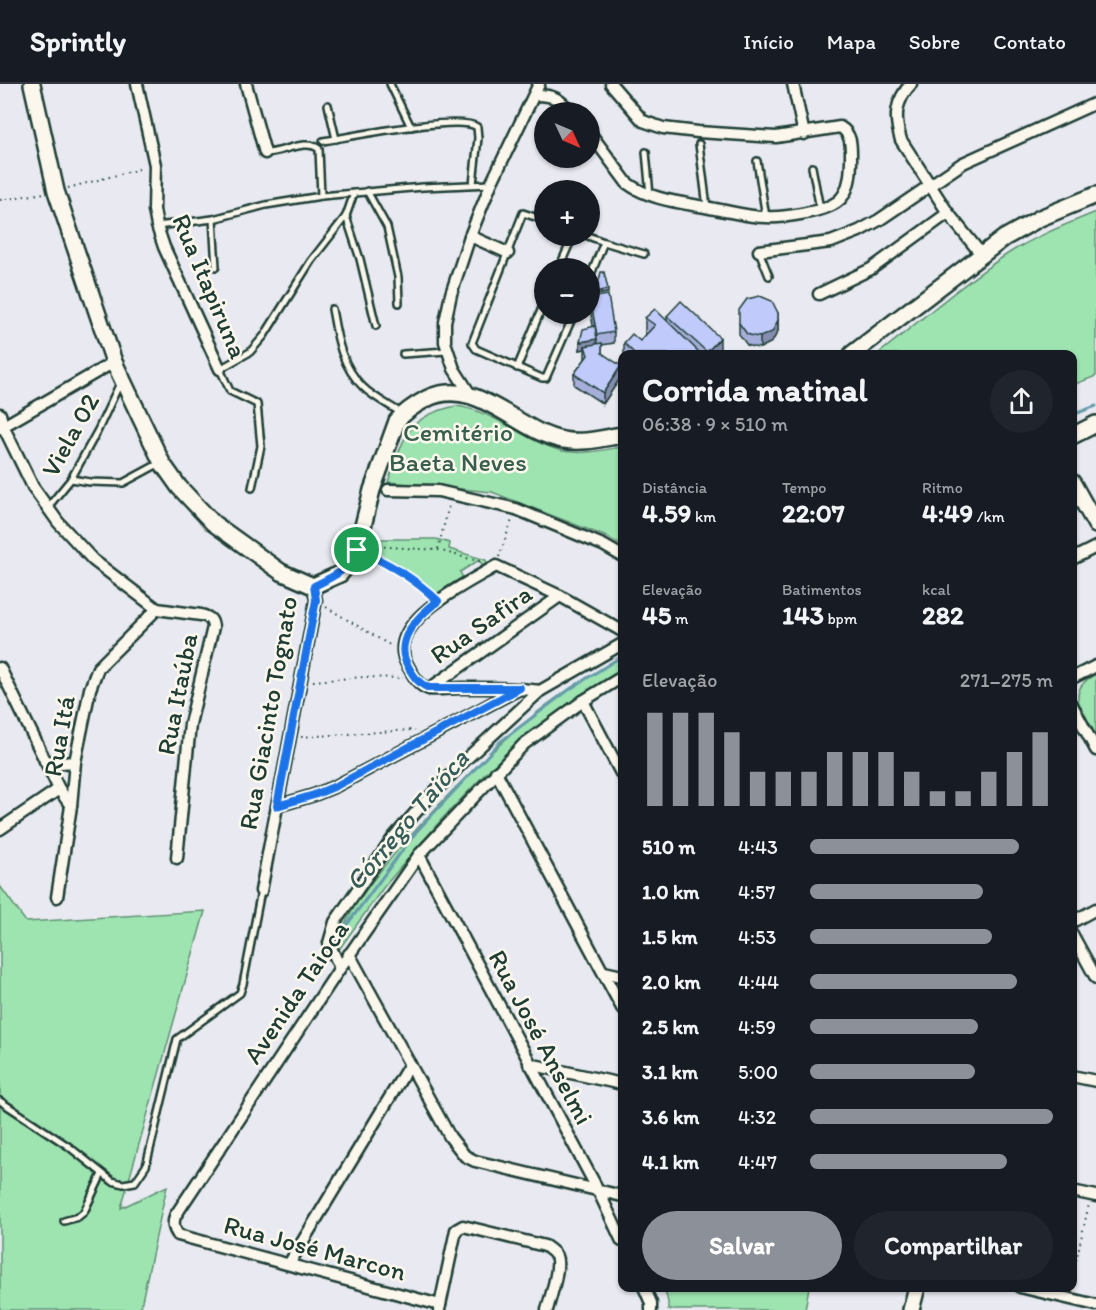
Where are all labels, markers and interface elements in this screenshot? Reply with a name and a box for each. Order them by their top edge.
text: Sprintly [30,24,126,58]
text: Início [743,29,794,54]
text: Mapa [827,29,876,54]
text: Sobre [909,29,960,54]
text: Contato [993,29,1066,54]
north arrow [534,102,600,168]
map controls [534,102,600,324]
button: + [534,180,600,246]
street label: Rua Itapiruna [165,209,255,364]
button: − [534,258,600,324]
text: Corrida matinal [642,370,868,409]
button: share [990,370,1053,433]
street label: Viela 02 [34,387,106,482]
text: 06:38 · 9 × 510 m [642,412,788,436]
park label: Cemitério Baeta Neves [389,416,527,478]
text: Distância [642,478,707,497]
text: Tempo [782,478,827,497]
text: Ritmo [922,478,963,497]
text: 4.59 [642,497,691,529]
text: 22:07 [782,497,845,529]
text: 4:49 [922,497,973,529]
text: km [691,507,716,526]
text: /km [973,507,1005,526]
pin [331,524,382,575]
icon: arrive [340,533,373,566]
street label: Rua Safira [424,577,539,671]
text: Elevação [642,580,702,599]
text: Batimentos [782,580,862,599]
text: kcal [922,580,950,599]
street label: Rua Giacinto Tognato [232,594,304,832]
text: 45 [642,599,671,631]
text: 143 [782,599,824,631]
text: 282 [922,599,964,631]
text: m [671,609,688,628]
text: bpm [824,609,857,628]
street label: Rua Itaúba [150,630,205,757]
text: Elevação [642,668,717,692]
text: 271–275 m [960,668,1053,692]
street label: Rua Itá [36,693,82,779]
water label: Córrego Taióca [338,742,476,897]
text: 510 m [642,835,695,859]
text: 4:43 [738,835,778,859]
text: 1.0 km [642,880,699,904]
text: 4:57 [738,880,775,904]
street label: Avenida Taioca [236,914,356,1070]
text: 1.5 km [642,925,698,949]
text: 4:53 [738,925,776,949]
street label: Rua José Anselmi [481,944,601,1130]
text: 2.0 km [642,970,701,994]
text: 4:44 [738,970,779,994]
text: 2.5 km [642,1015,699,1039]
text: 4:59 [738,1015,776,1039]
text: 3.1 km [642,1060,698,1084]
text: 5:00 [738,1060,778,1084]
text: 3.6 km [642,1105,699,1129]
text: 4:32 [738,1105,776,1129]
text: 4.1 km [642,1150,699,1174]
text: 4:47 [738,1150,777,1174]
street label: Rua José Marcon [220,1208,410,1288]
button: Salvar [642,1211,842,1280]
button: Compartilhar [854,1211,1053,1280]

